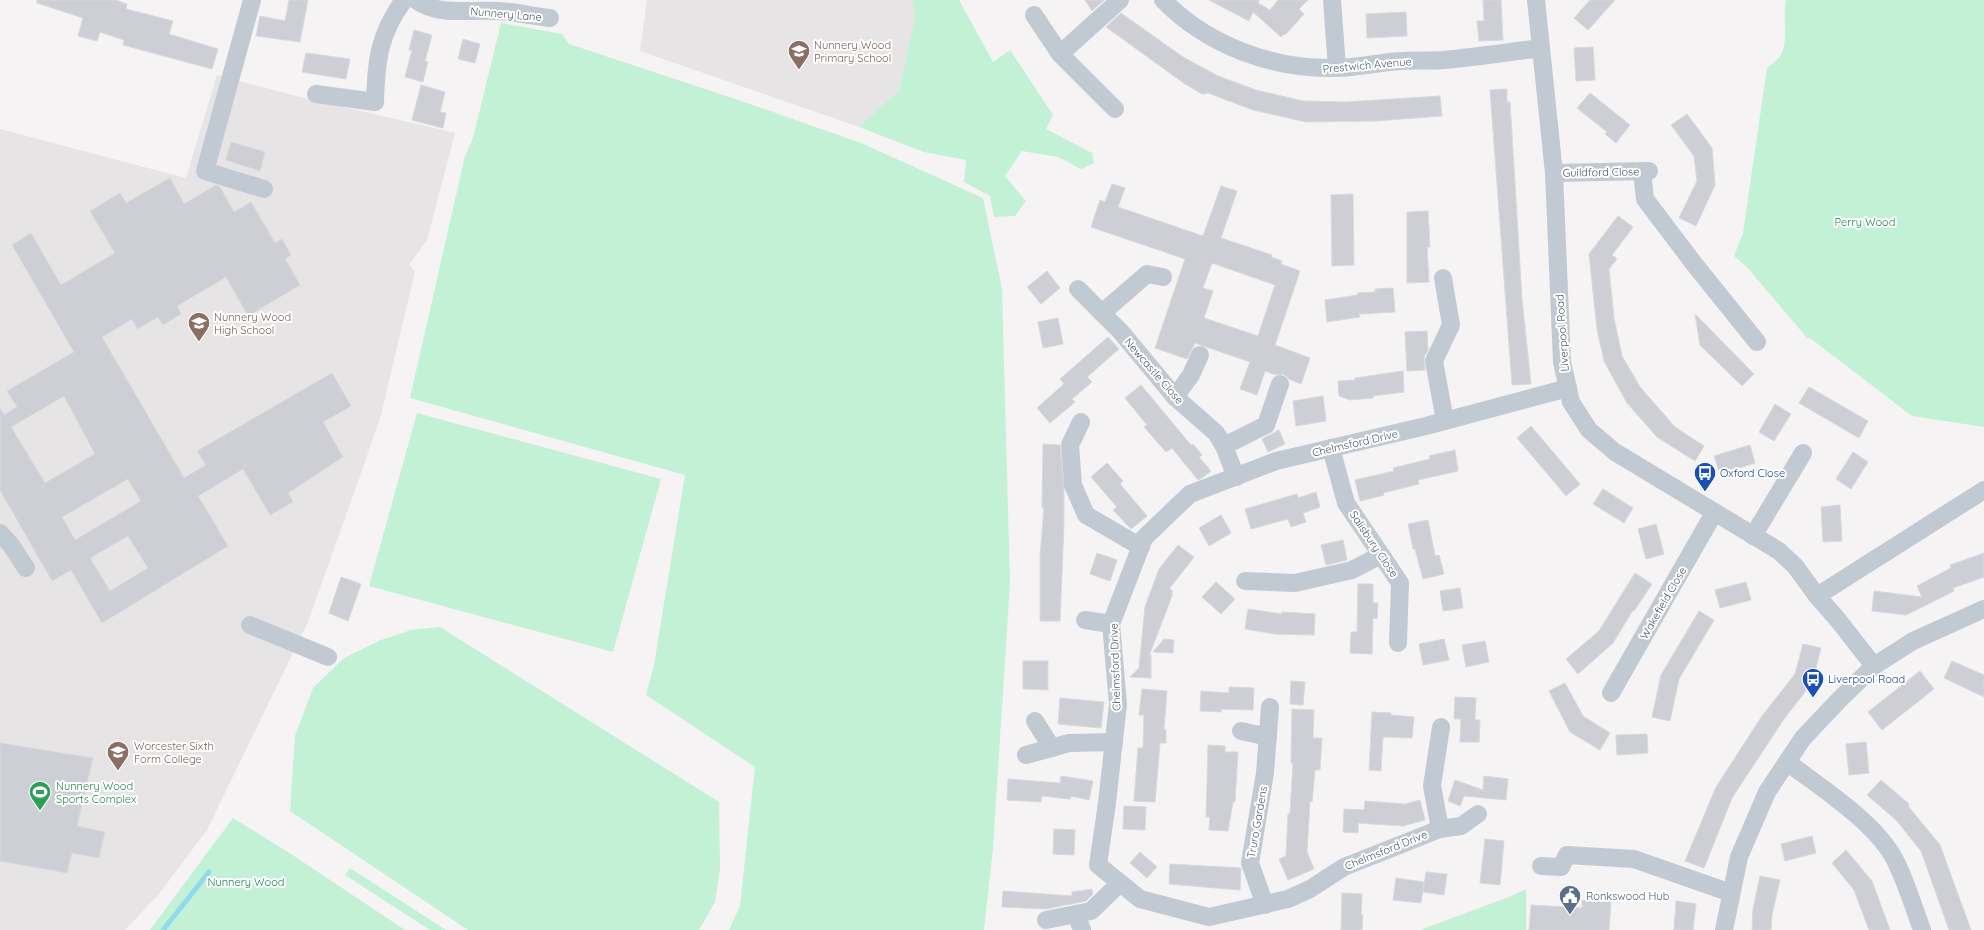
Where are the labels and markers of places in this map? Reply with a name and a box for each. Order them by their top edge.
school or university icon: Nunnery Wood Primary School [786,38,812,71]
place label: Nunnery Wood Primary School [814,38,891,65]
school or university icon: Nunnery Wood High School [186,310,212,343]
place label: Nunnery Wood High School [214,310,291,337]
bus stop icon: Oxford Close [1692,460,1718,493]
place label: Oxford Close [1720,466,1785,480]
bus stop icon: Liverpool Road [1800,666,1826,699]
place label: Liverpool Road [1828,672,1905,686]
school or university icon: Worcester Sixth Form College [105,739,131,772]
place label: Worcester Sixth Form College [134,739,214,766]
sports icon: Nunnery Wood Sports Complex [27,779,53,812]
place label: Nunnery Wood Sports Complex [56,779,136,806]
public building icon: Ronkswood Hub [1557,883,1583,916]
place label: Ronkswood Hub [1586,889,1670,903]

